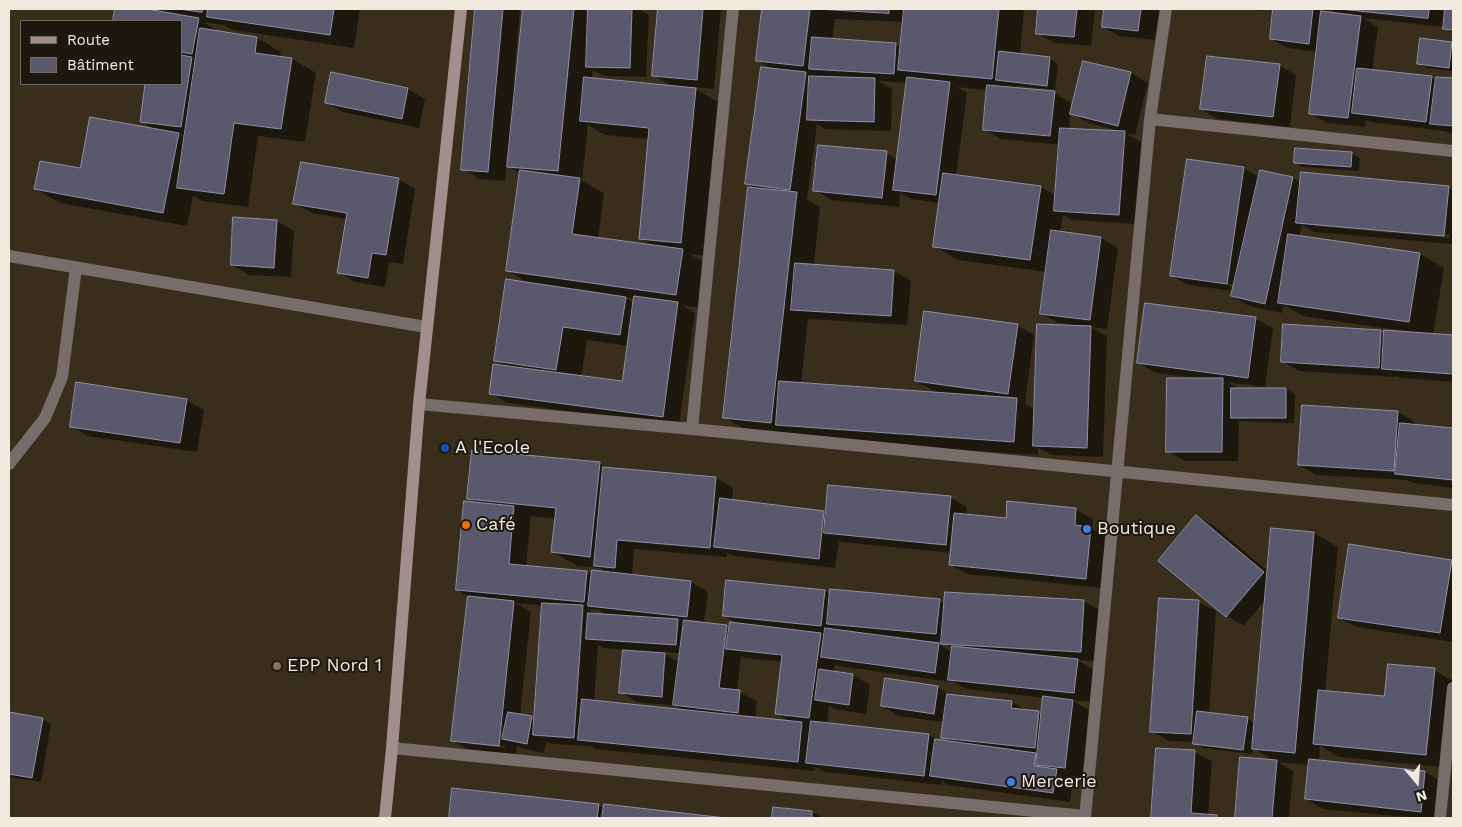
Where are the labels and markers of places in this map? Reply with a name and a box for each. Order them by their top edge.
place label: A l'Ecole [455,437,530,459]
marker: A l'Ecole [439,442,451,454]
place label: Café [476,514,516,536]
place label: Boutique [1097,518,1176,540]
marker: Café [460,519,472,531]
marker: Boutique [1081,523,1093,535]
place label: EPP Nord 1 [287,655,382,677]
marker: EPP Nord 1 [271,660,283,672]
place label: Mercerie [1021,771,1097,793]
marker: Mercerie [1005,776,1017,788]

